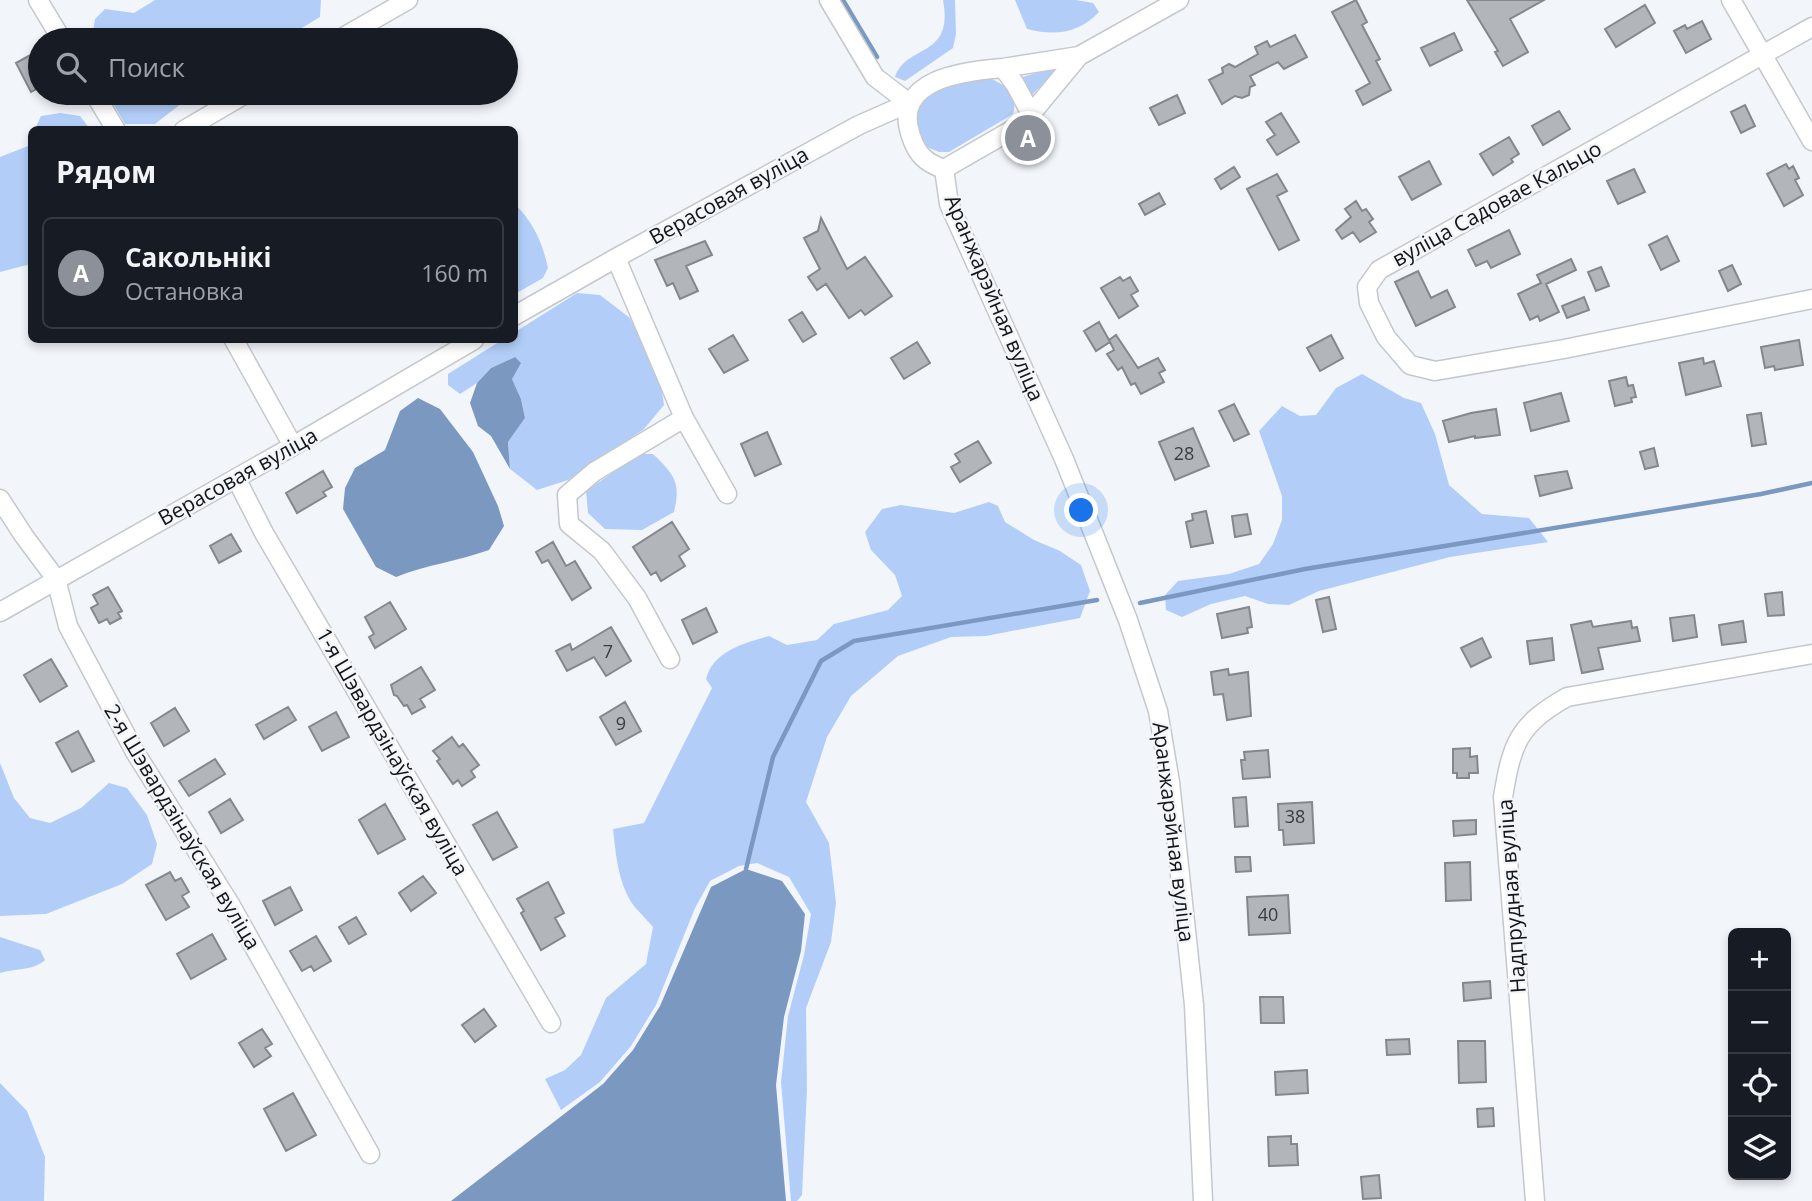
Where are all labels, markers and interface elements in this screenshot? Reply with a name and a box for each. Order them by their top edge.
search box [28,28,518,105]
icon: search [52,48,90,86]
text: Поиск [108,49,185,85]
pin: A [1005,112,1051,164]
street label: вуліца Садовае Кальцо [1387,134,1606,272]
street label: Верасовая вуліца [644,140,813,251]
text: Рядом [56,151,156,192]
street label: Аранжарэйная вуліца [939,190,1051,405]
text: Сакольнікі [125,239,271,275]
text: A [73,257,89,289]
text: 160 m [421,257,488,289]
text: Остановка [125,275,244,307]
street label: Верасовая вуліца [153,421,322,532]
house number: 28 [1174,441,1194,465]
your location [1064,493,1098,527]
street label: 1-я Шэвардзінаўская вуліца [310,622,475,881]
house number: 7 [603,639,613,663]
street label: 2-я Шэвардзінаўская вуліца [98,698,267,954]
house number: 9 [616,711,626,735]
street label: Аранжарэйная вуліца [1147,720,1201,944]
street label: Надпрудная вуліца [1490,798,1532,994]
house number: 38 [1285,804,1305,828]
house number: 40 [1258,902,1278,926]
map controls [1728,928,1791,1180]
button: + [1728,928,1791,991]
button: − [1728,991,1791,1054]
button: locate [1728,1054,1791,1117]
button: layers [1728,1117,1791,1180]

